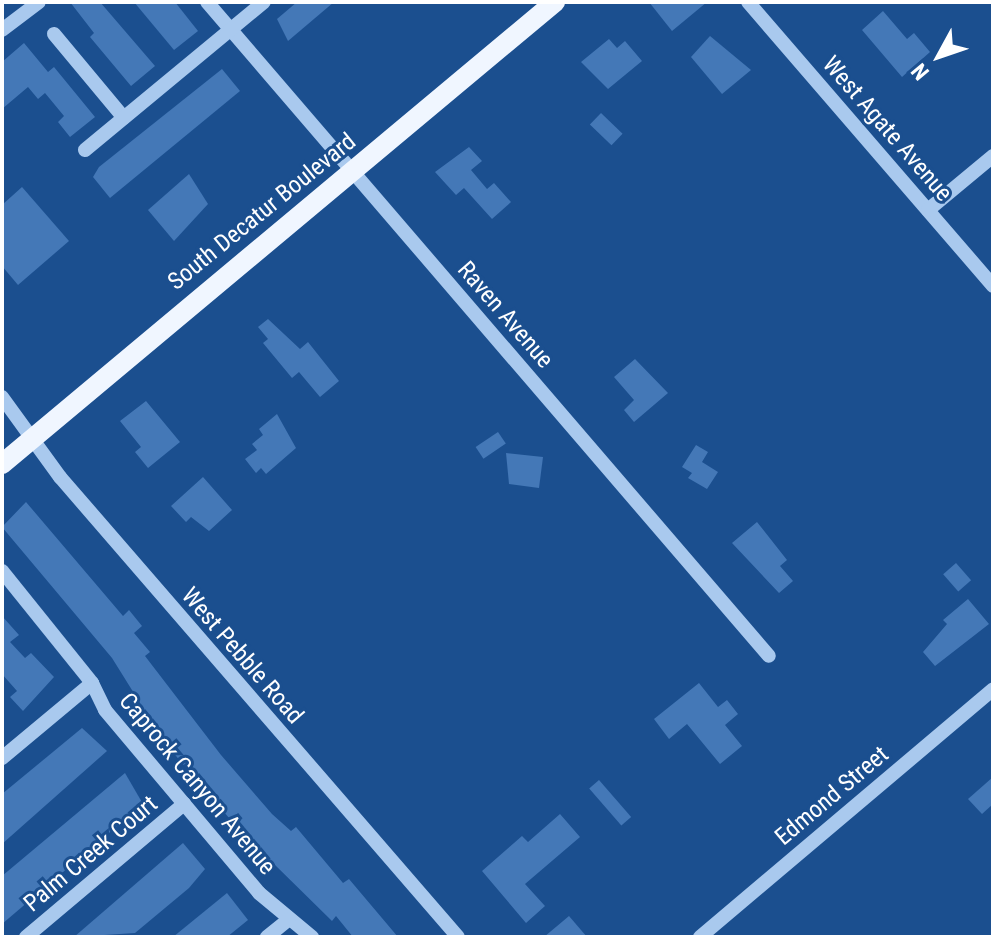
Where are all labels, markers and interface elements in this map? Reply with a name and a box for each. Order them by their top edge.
north arrow [899,16,979,96]
street label: West Agate Avenue [816,51,958,207]
text: N [906,59,934,85]
street label: South Decatur Boulevard [162,127,362,297]
street label: Raven Avenue [451,256,559,374]
street label: West Pebble Road [175,582,309,730]
street label: Caprock Canyon Avenue [113,687,281,881]
street label: Edmond Street [770,740,894,852]
street label: Palm Creek Court [18,790,164,918]

